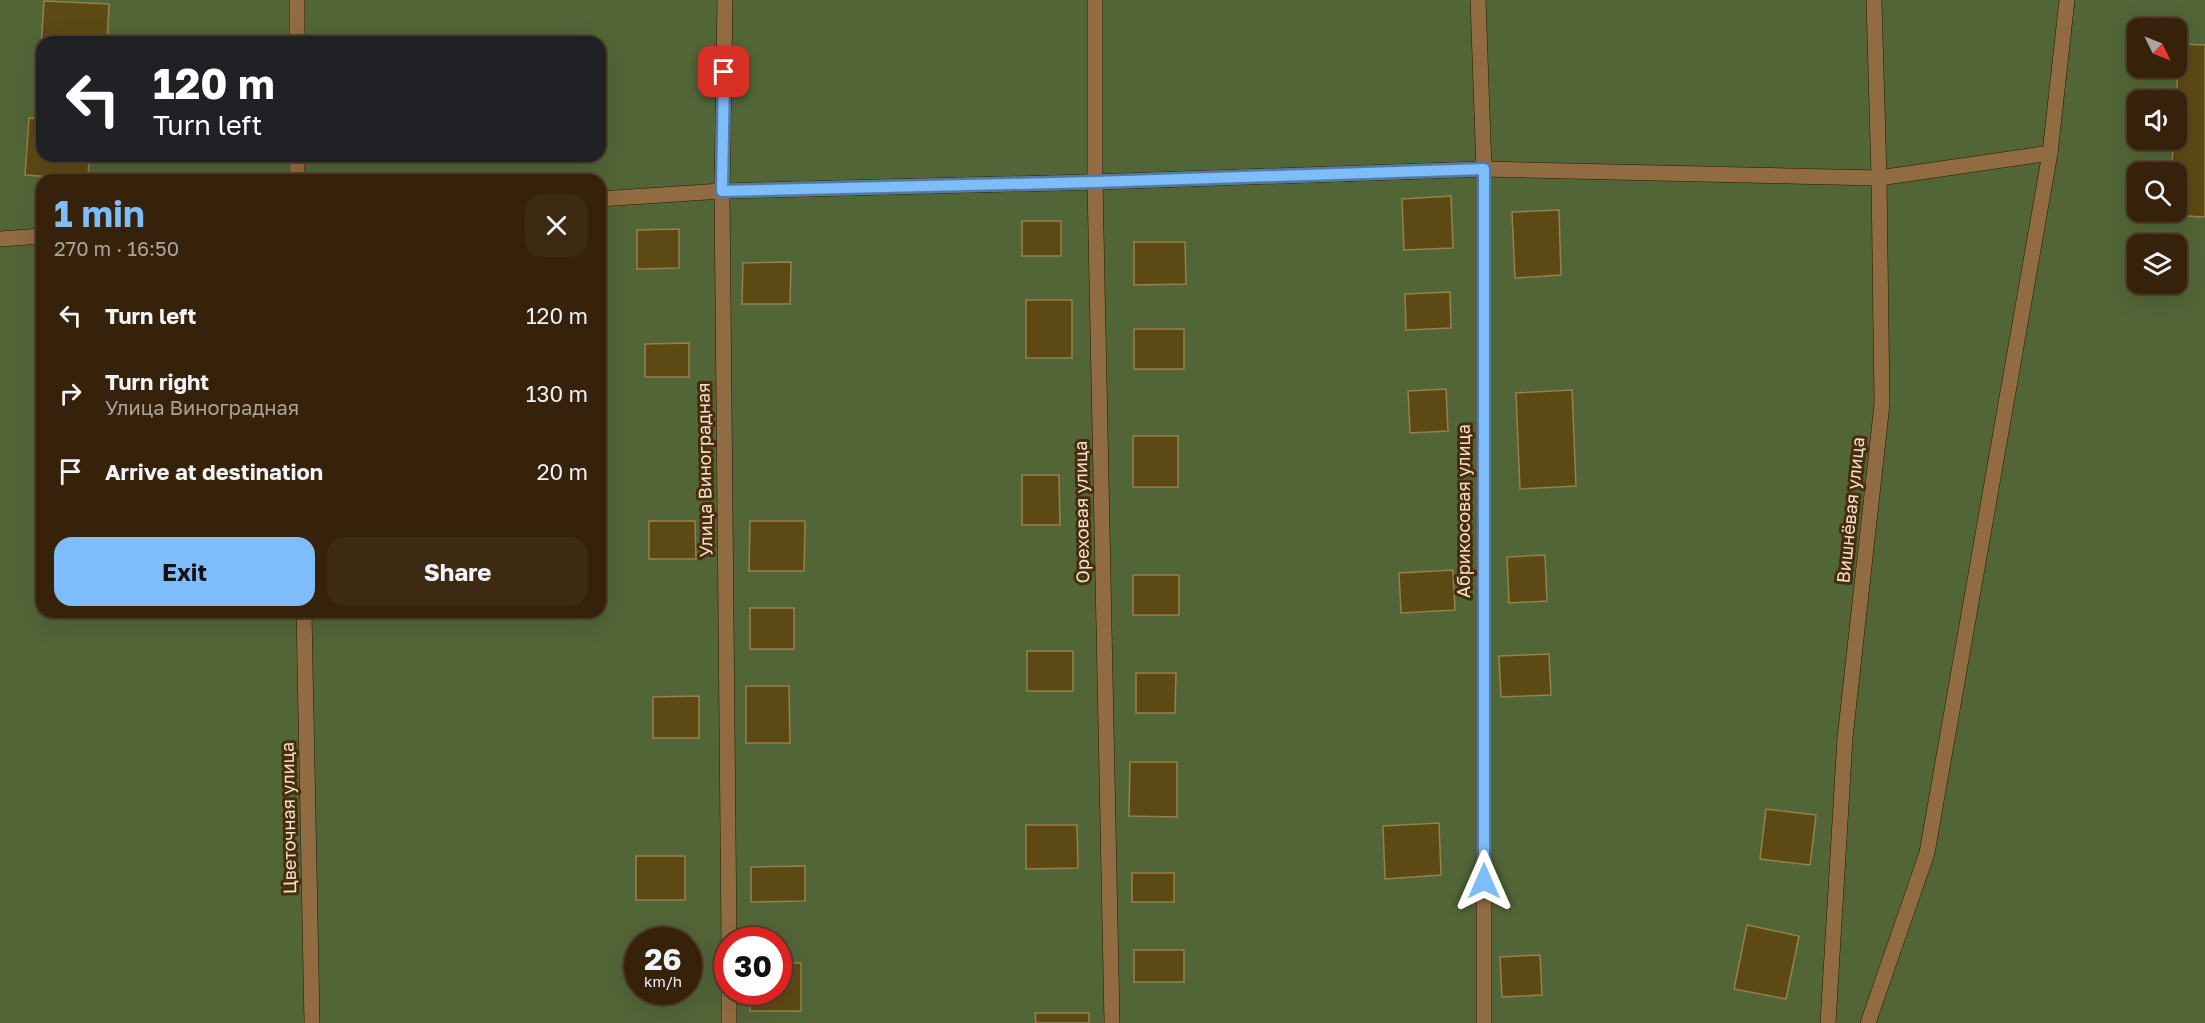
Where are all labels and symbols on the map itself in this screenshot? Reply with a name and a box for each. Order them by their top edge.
north arrow [2127,18,2187,78]
pin [698,46,749,97]
street label: Улица Виноградная [691,382,717,558]
street label: Абрикосовая улица [1452,424,1474,598]
street label: Вишнёвая улица [1831,436,1869,584]
street label: Ореховая улица [1069,441,1093,584]
street label: Цветочная улица [276,742,300,894]
position arrow [1452,849,1516,913]
speed limit sign: 30 [714,927,792,1005]

